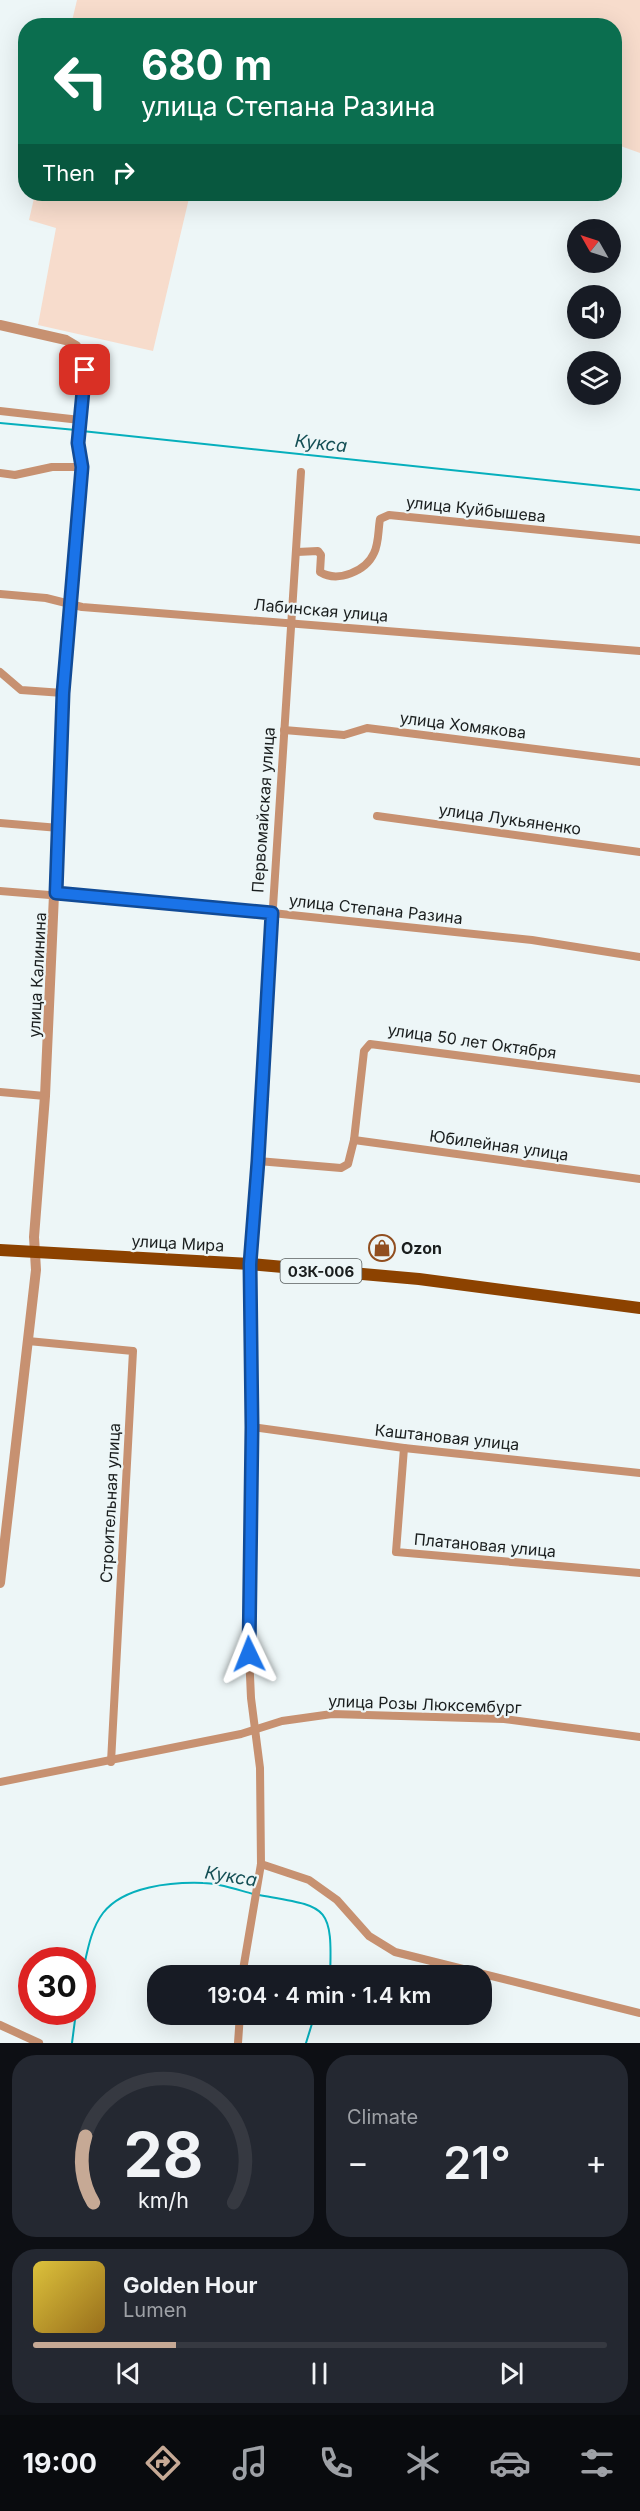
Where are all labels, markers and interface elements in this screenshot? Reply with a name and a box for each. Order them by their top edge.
text: 680 m [141,39,272,90]
icon: left [42,42,120,120]
text: улица Степана Разина [141,90,436,123]
icon: right [107,156,140,189]
text: Then [42,160,95,186]
north arrow [567,219,621,273]
map controls [567,219,621,405]
button: sound [567,285,621,339]
pin [59,344,110,395]
button: layers [567,351,621,405]
icon: arrive [68,353,101,386]
water label: Кукса [294,430,348,456]
street label: улица Куйбышева [405,492,547,526]
street label: Лабинская улица [253,594,389,626]
street label: улица Хомякова [399,707,527,743]
street label: Первомайская улица [247,726,279,894]
street label: улица Лукьяненко [437,799,583,839]
street label: улица Степана Разина [288,890,464,928]
street label: улица Калинина [24,912,50,1038]
street label: улица 50 лет Октября [386,1019,558,1063]
street label: Юбилейная улица [428,1125,570,1165]
street label: улица Мира [131,1231,225,1255]
shop icon: Ozon [367,1233,397,1263]
place label: Ozon [401,1238,442,1258]
road number: 03К-006 [280,1259,362,1283]
street label: Каштановая улица [374,1419,520,1455]
street label: Строительная улица [96,1422,124,1584]
street label: Платановая улица [413,1529,557,1561]
position arrow [217,1622,281,1686]
street label: улица Розы Люксембург [328,1691,522,1717]
water label: Кукса [203,1862,259,1890]
speed limit sign: 30 [18,1947,96,2025]
text: 19:04 · 4 min · 1.4 km [208,1982,431,2008]
text: Climate [347,2105,418,2129]
text: 28 [123,2117,203,2192]
text: 21° [443,2135,511,2190]
text: − [347,2142,369,2182]
text: + [585,2142,607,2182]
text: km/h [138,2187,188,2213]
text: Golden Hour [123,2272,257,2298]
text: Lumen [123,2298,187,2322]
icon: previous [112,2357,145,2390]
icon: pause [303,2357,336,2390]
icon: next [495,2357,528,2390]
icon: directions [142,2442,184,2484]
icon: music [229,2442,271,2484]
icon: phone [315,2442,357,2484]
icon: climate [402,2442,444,2484]
icon: car [489,2442,531,2484]
icon: filters [576,2442,618,2484]
text: 19:00 [22,2447,97,2480]

